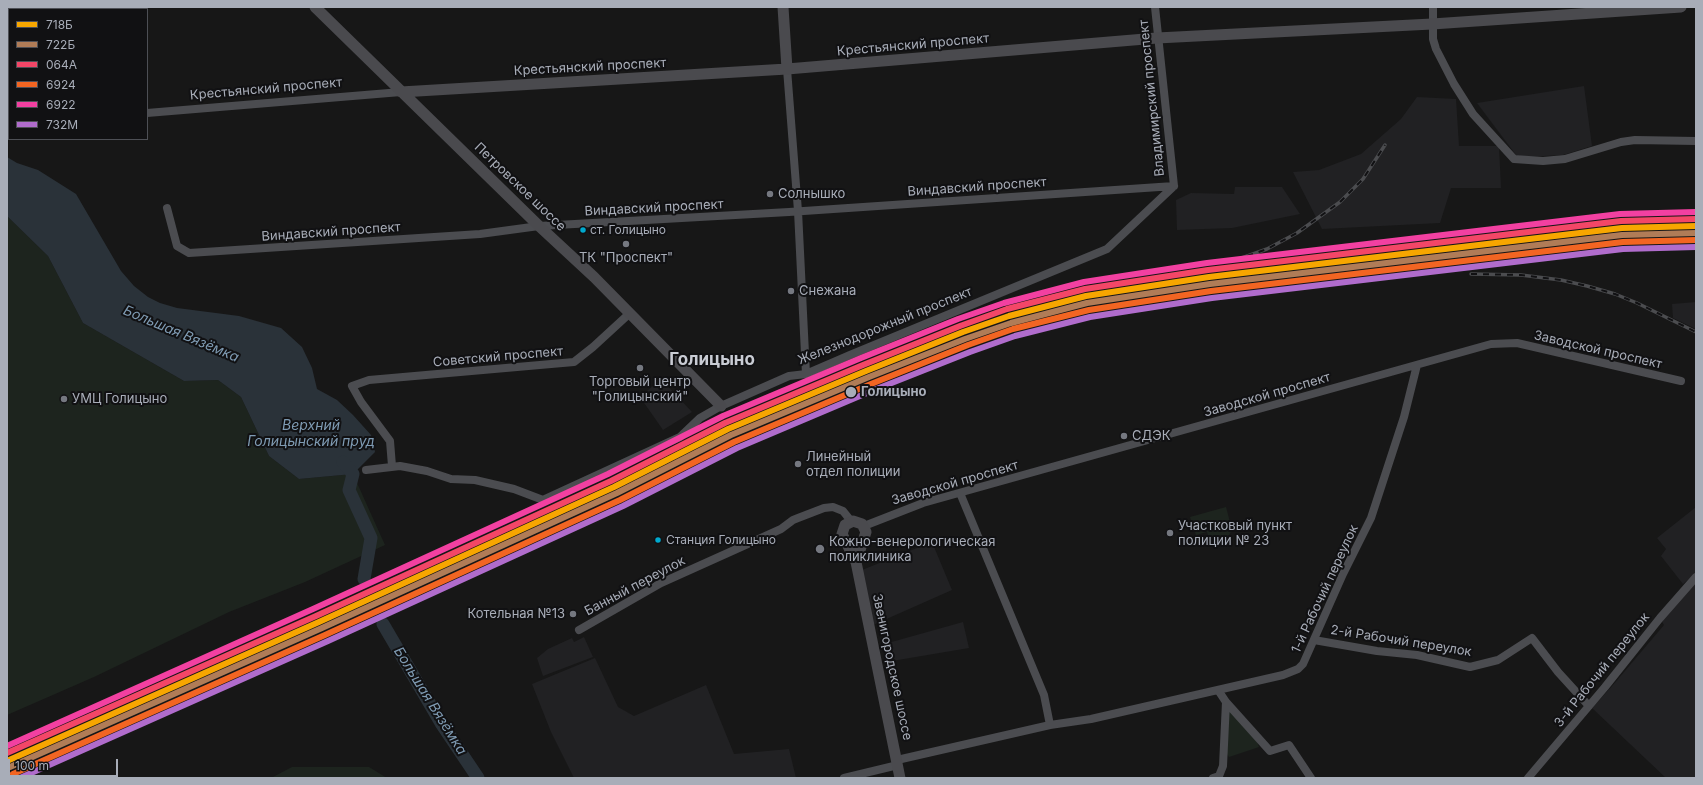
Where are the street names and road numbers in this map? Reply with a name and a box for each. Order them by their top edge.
street label: Владимирский проспект [1136,19,1168,177]
street label: Крестьянский проспект [836,31,990,59]
street label: Крестьянский проспект [513,55,667,79]
street label: Крестьянский проспект [189,75,343,103]
street label: Петровское шоссе [471,139,569,235]
street label: Виндавский проспект [907,174,1047,200]
street label: Виндавский проспект [584,197,724,219]
street label: Виндавский проспект [261,219,401,245]
street label: Железнодорожный проспект [796,284,974,368]
street label: Заводской проспект [1532,328,1664,372]
street label: Советский проспект [432,344,564,370]
street label: Заводской проспект [1202,369,1332,421]
street label: Заводской проспект [890,457,1020,509]
street label: 1-й Рабочий переулок [1288,522,1362,656]
street label: Банный переулок [582,553,688,619]
street label: Звенигородское шоссе [869,592,915,742]
street label: 3-й Рабочий переулок [1551,610,1653,730]
street label: 2-й Рабочий переулок [1329,622,1473,660]

